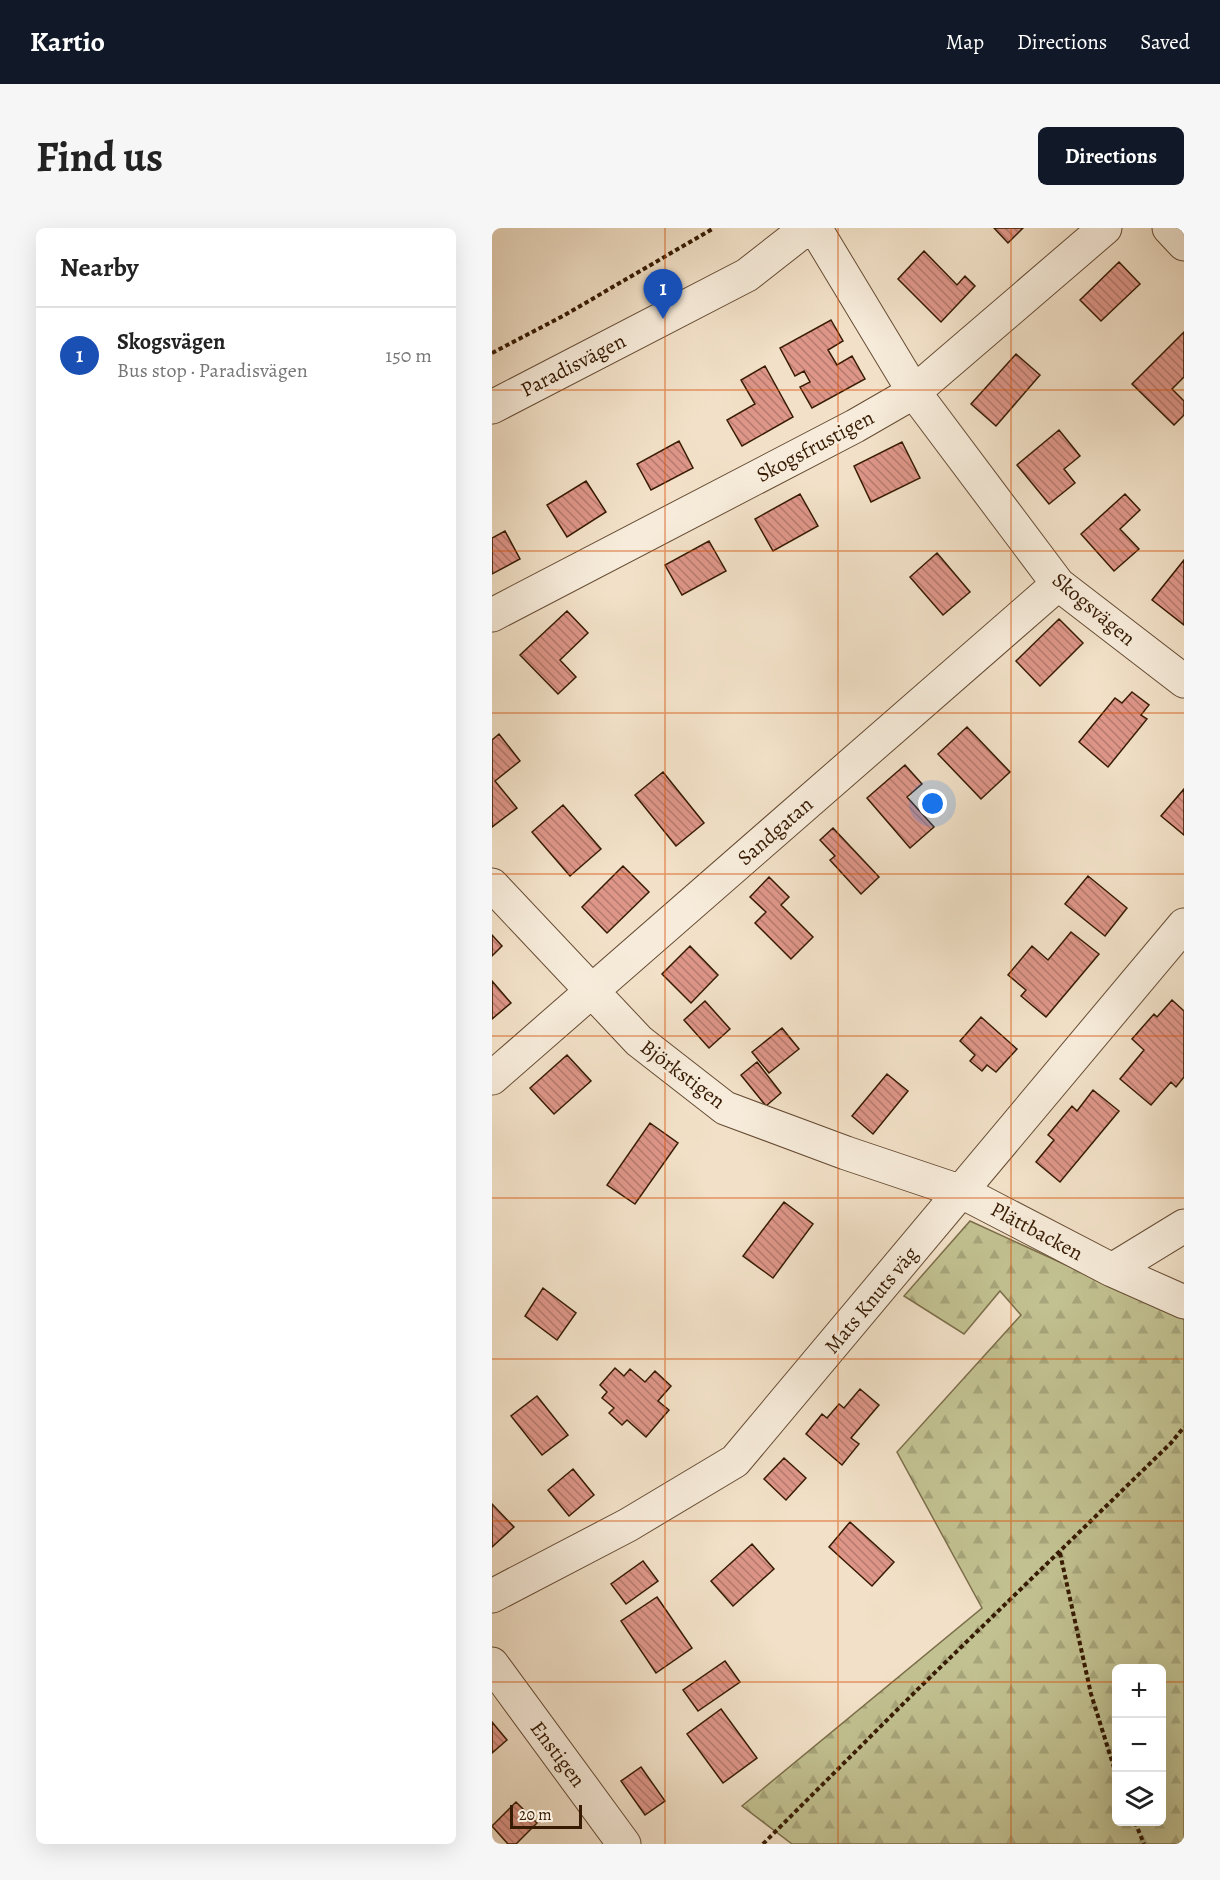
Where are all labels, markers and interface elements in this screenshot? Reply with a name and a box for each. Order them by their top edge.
text: Kartio [30,23,105,61]
text: Map [946,28,984,56]
text: Directions [1017,28,1107,56]
text: Saved [1140,28,1190,56]
button: Directions [1038,127,1184,185]
text: Find us [36,128,163,185]
text: Nearby [60,250,139,285]
pin: 1 [644,270,682,319]
text: Skogsvägen [117,327,225,357]
street label: Paradisvägen [516,327,630,403]
text: 1 [76,342,83,369]
text: 150 m [385,342,432,369]
text: Bus stop · Paradisvägen [117,357,308,384]
street label: Skogsfrustigen [751,403,879,489]
street label: Skogsvägen [1046,566,1142,652]
your location [918,789,947,818]
street label: Sandgatan [731,790,819,872]
street label: Björkstigen [635,1033,731,1115]
street label: Plättbacken [986,1195,1088,1267]
street label: Mats Knuts väg [818,1240,924,1359]
map controls [1112,1664,1166,1826]
button: + [1112,1664,1166,1718]
street label: Enstigen [524,1715,592,1793]
button: − [1112,1718,1166,1772]
button: layers [1112,1772,1166,1826]
scale bar [510,1802,582,1830]
text: 20 m [519,1804,552,1826]

